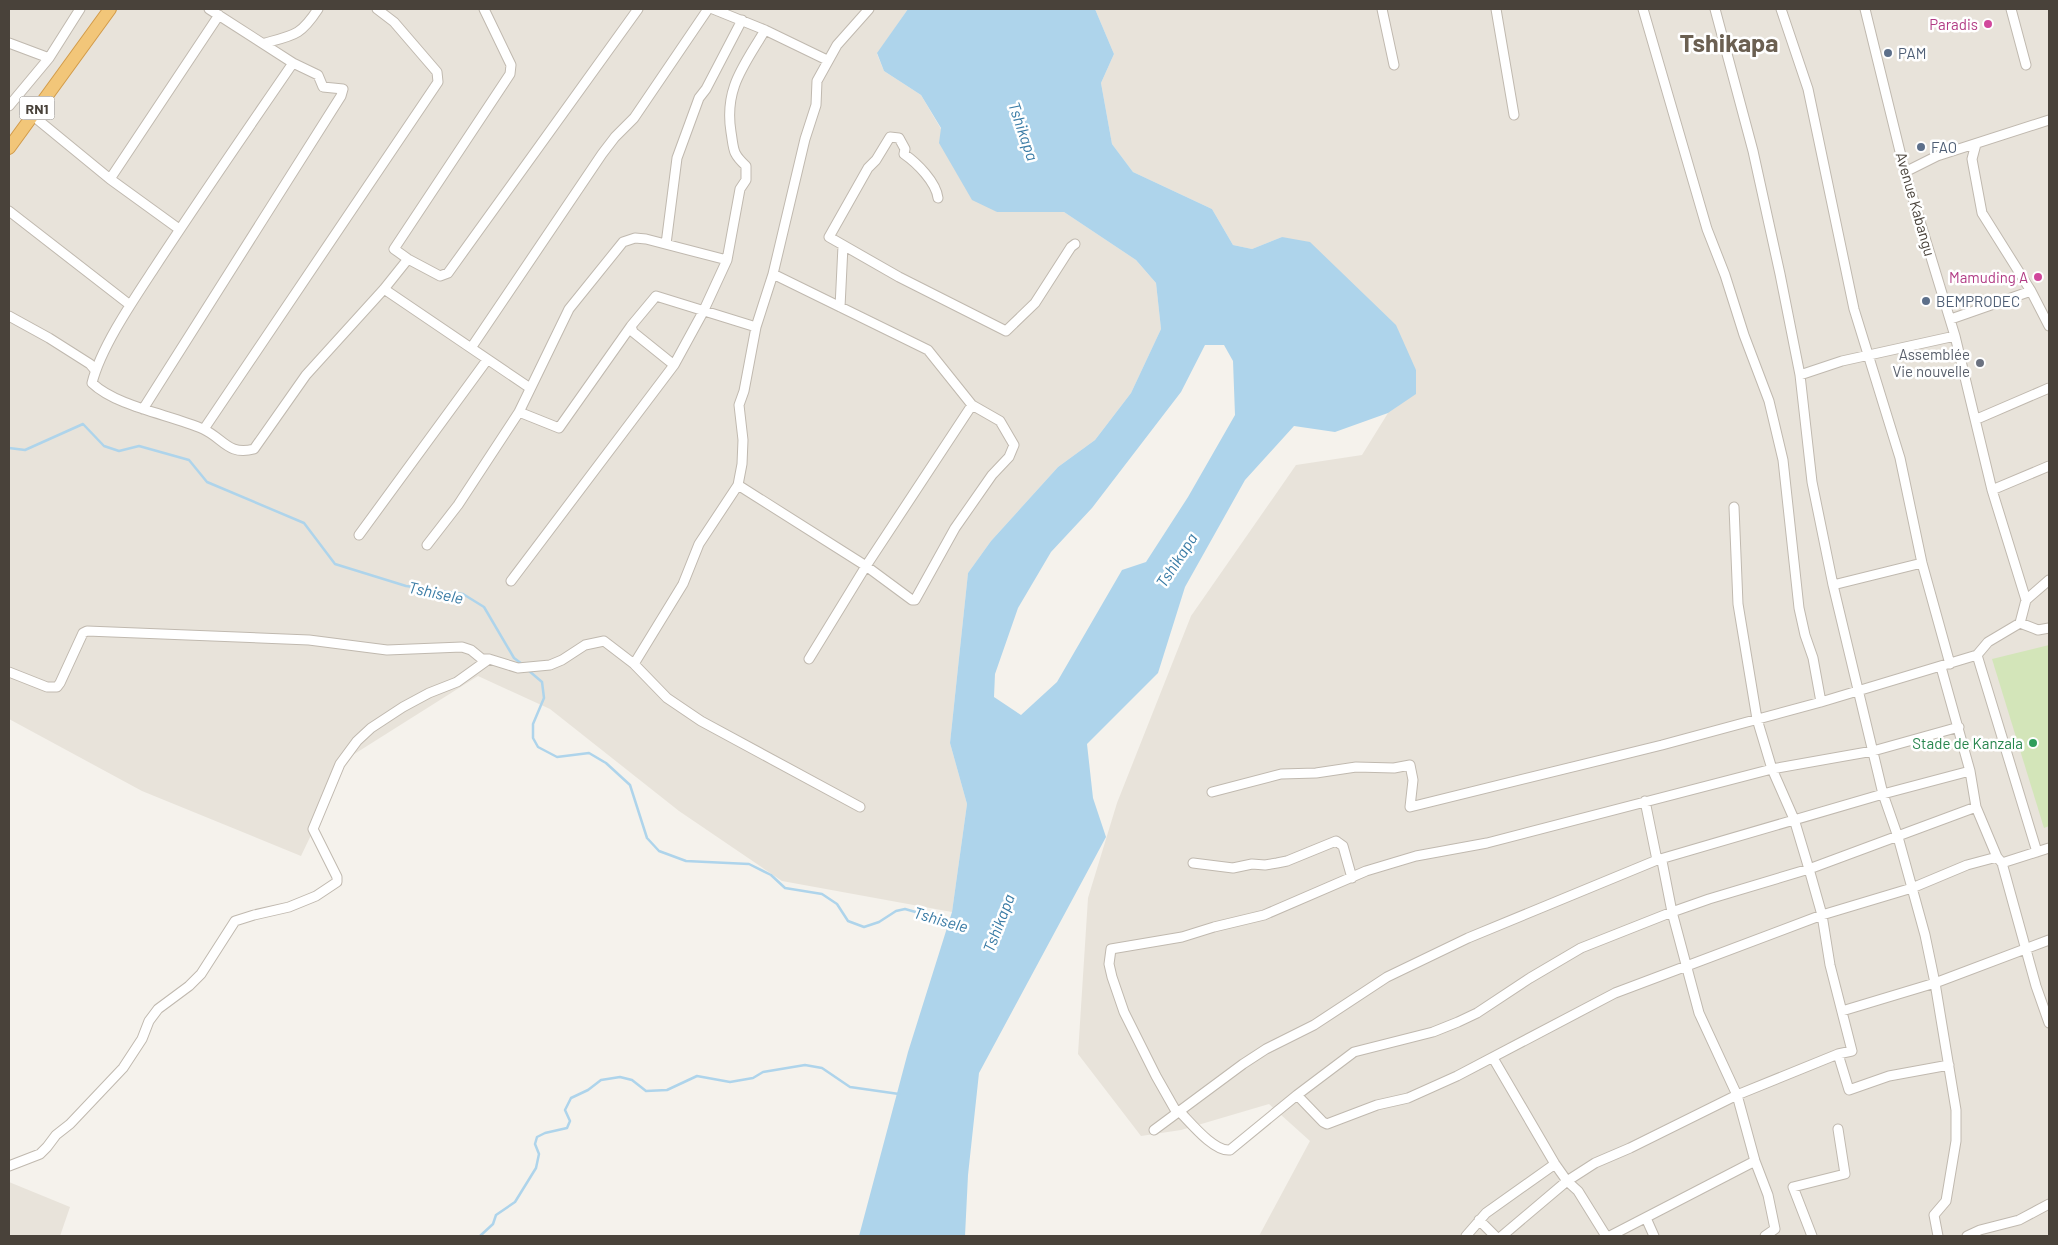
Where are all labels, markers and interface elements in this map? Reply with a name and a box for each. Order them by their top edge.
place label: Paradis [1929,15,1978,33]
marker: Paradis [1982,18,1994,30]
district label: Tshikapa [1679,27,1779,57]
place label: PAM [1898,44,1926,62]
marker: PAM [1882,47,1894,59]
road number: RN1 [20,96,54,120]
water label: Tshikapa [1005,99,1043,163]
place label: FAO [1931,138,1957,156]
marker: FAO [1915,141,1927,153]
street label: Avenue Kabangu [1893,150,1939,258]
place label: Mamuding A [1949,268,2028,286]
marker: Mamuding A [2032,271,2044,283]
place label: BEMPRODEC [1936,292,2020,310]
marker: BEMPRODEC [1920,295,1932,307]
place label: Assemblée Vie nouvelle [1892,345,1970,380]
marker: Assemblée Vie nouvelle [1974,357,1986,369]
water label: Tshikapa [1151,529,1201,591]
water label: Tshisele [407,577,465,607]
place label: Stade de Kanzala [1912,734,2023,752]
marker: Stade de Kanzala [2027,737,2039,749]
water label: Tshikapa [978,891,1018,955]
water label: Tshisele [912,902,970,936]

